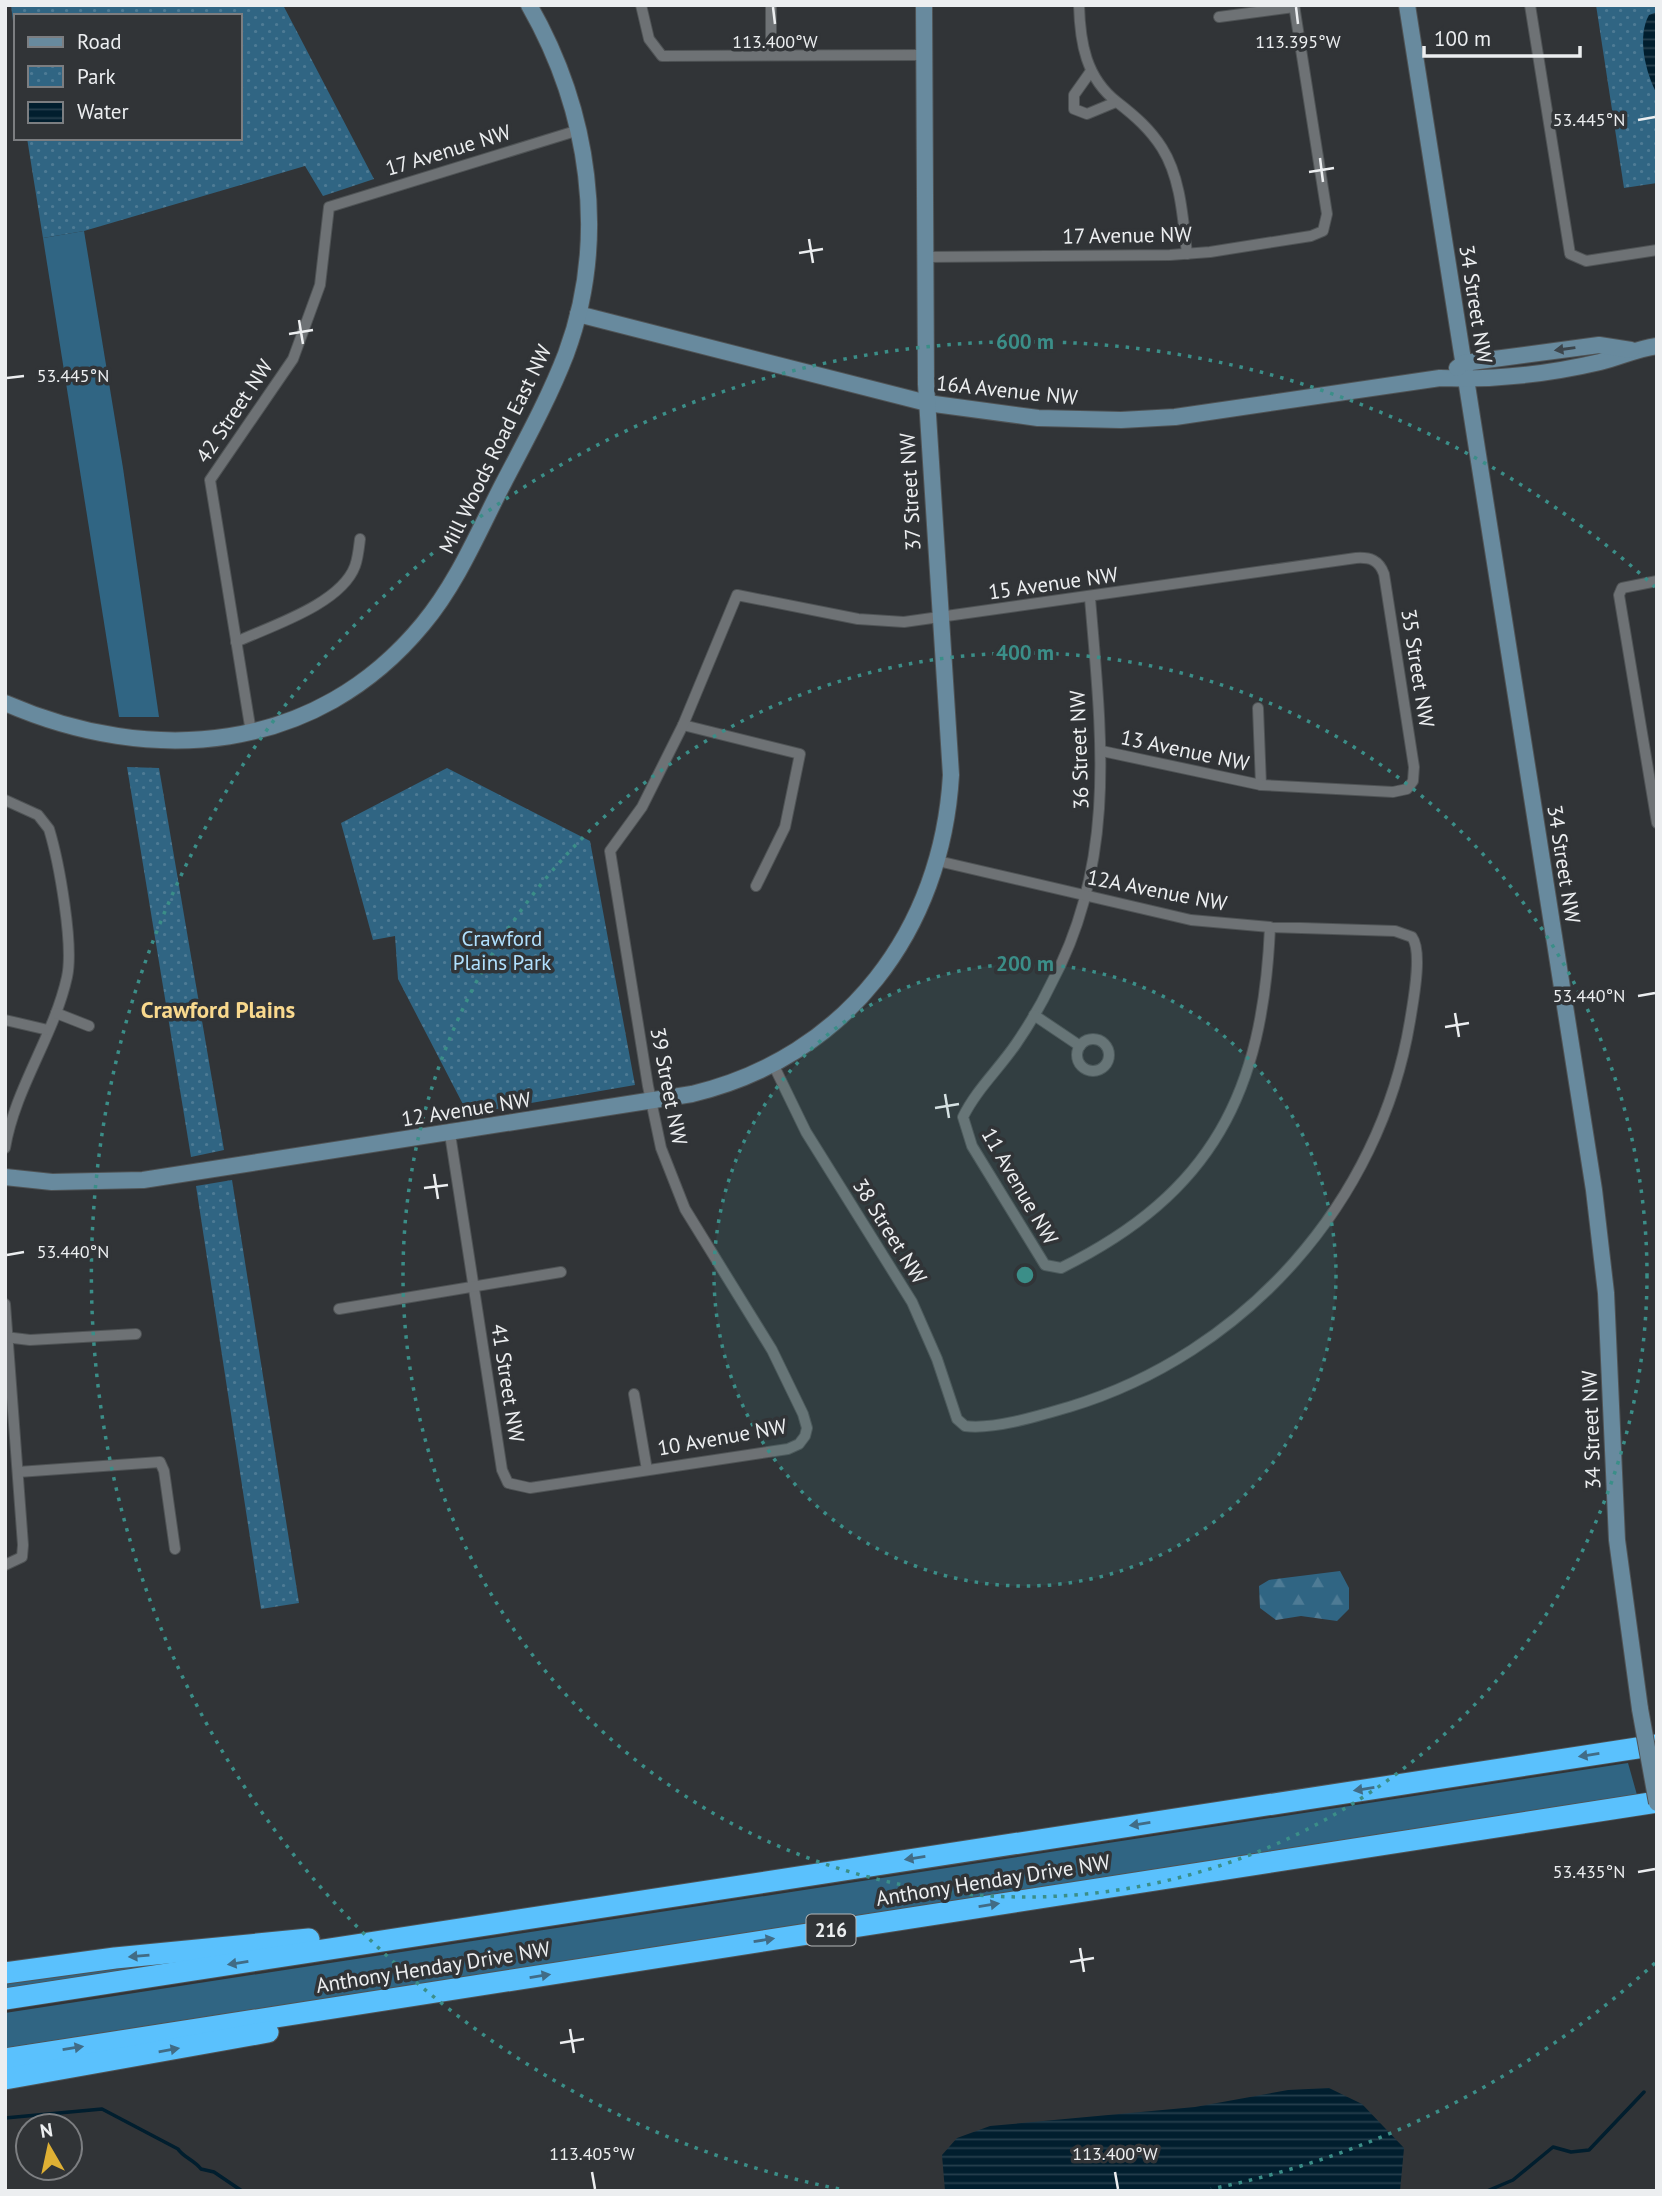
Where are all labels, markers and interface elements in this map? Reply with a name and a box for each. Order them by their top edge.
legend [14,14,242,140]
scale bar [1424,14,1580,58]
text: 100 m [1434,25,1491,52]
text: Road [77,28,121,55]
text: 113.400°W [732,30,818,53]
text: 113.395°W [1255,30,1341,53]
text: Park [77,63,116,90]
text: Water [77,98,129,125]
text: 53.445°N [1553,108,1625,131]
street label: 17 Avenue NW [382,118,514,182]
street label: 17 Avenue NW [1062,220,1193,250]
street label: 34 Street NW [1453,243,1499,366]
text: 600 m [996,328,1054,355]
street label: Mill Woods Road East NW [433,339,558,558]
one-way arrow [1554,344,1576,355]
street label: 42 Street NW [189,354,279,468]
text: 53.445°N [37,364,109,387]
street label: 16A Avenue NW [935,369,1080,411]
street label: 37 Street NW [893,432,927,552]
street label: 15 Avenue NW [986,560,1120,605]
street label: 35 Street NW [1395,607,1441,730]
text: 400 m [996,639,1054,666]
street label: 36 Street NW [1063,689,1095,810]
street label: 13 Avenue NW [1118,723,1252,777]
street label: 34 Street NW [1541,803,1587,926]
street label: 12A Avenue NW [1085,863,1230,917]
park label: Crawford Plains Park [453,925,551,976]
text: 200 m [996,950,1054,977]
text: 53.440°N [1553,984,1625,1007]
district label: Crawford Plains [141,995,295,1024]
street label: 39 Street NW [644,1025,694,1148]
street label: 12 Avenue NW [399,1085,533,1133]
street label: 11 Avenue NW [976,1123,1065,1250]
street label: 38 Street NW [847,1173,933,1289]
text: 53.440°N [37,1240,109,1263]
centre of rings [1013,1263,1037,1287]
street label: 41 Street NW [485,1322,531,1445]
street label: 34 Street NW [1575,1369,1607,1490]
street label: 10 Avenue NW [655,1412,789,1462]
one-way arrow [1578,1750,1600,1761]
one-way arrow [1353,1784,1375,1795]
one-way arrow [1128,1819,1150,1830]
street label: Anthony Henday Drive NW [874,1848,1113,1912]
one-way arrow [904,1853,926,1864]
text: 53.435°N [1553,1860,1625,1883]
one-way arrow [978,1899,1000,1910]
road number: 216 [806,1914,856,1946]
one-way arrow [753,1934,775,1945]
street label: Anthony Henday Drive NW [314,1935,553,1999]
one-way arrow [127,1951,149,1962]
one-way arrow [227,1958,249,1969]
one-way arrow [529,1970,551,1981]
one-way arrow [62,2042,84,2053]
one-way arrow [158,2044,180,2055]
north arrow [14,2112,84,2182]
text: N [38,2117,54,2143]
text: 113.405°W [549,2142,635,2165]
text: 113.400°W [1072,2142,1158,2165]

